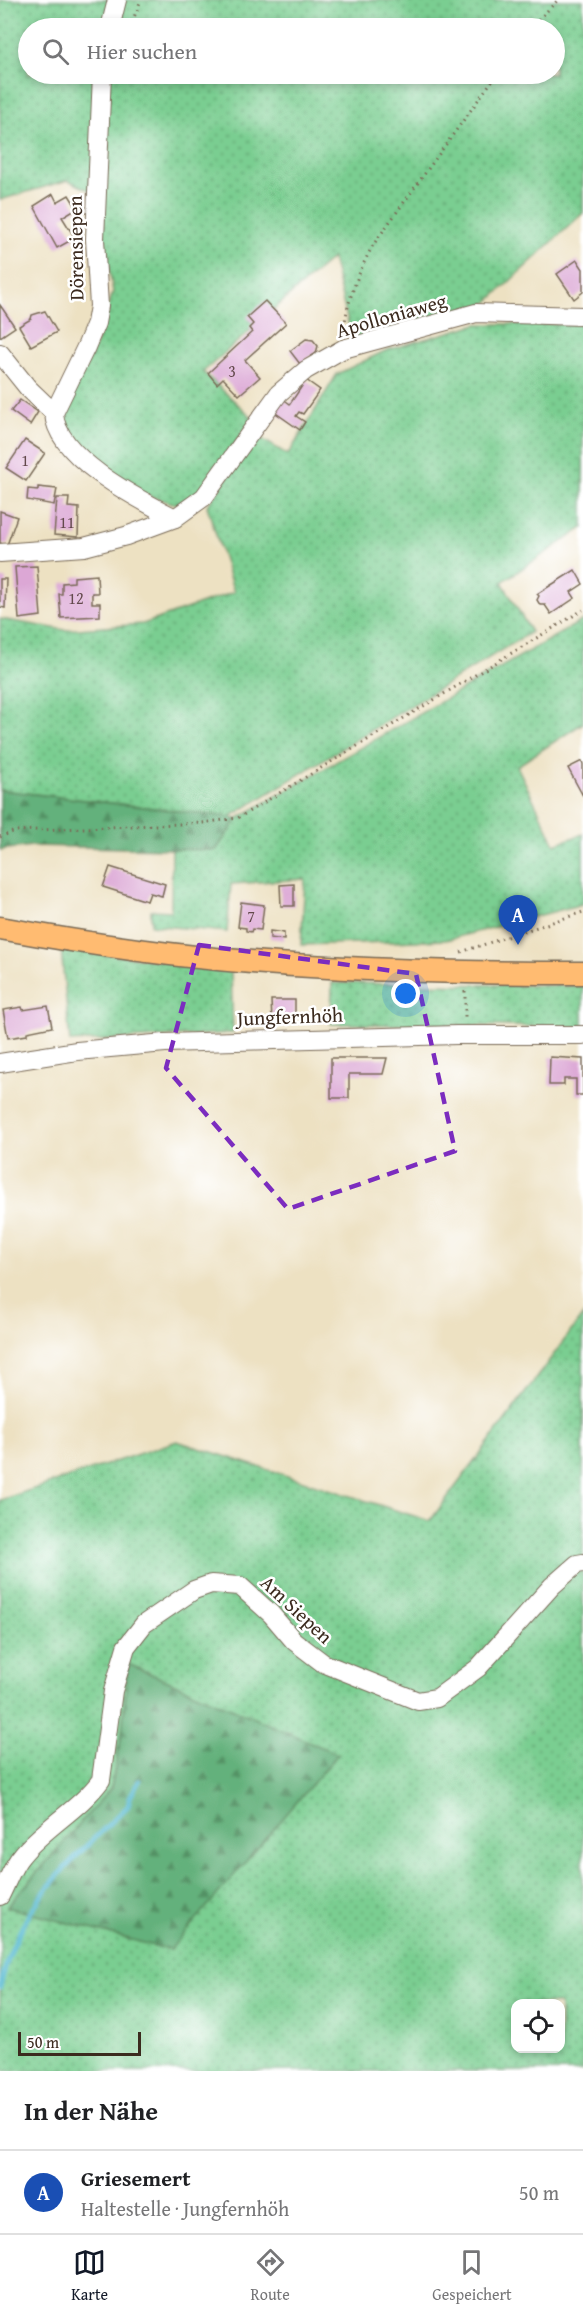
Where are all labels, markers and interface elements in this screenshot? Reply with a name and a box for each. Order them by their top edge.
search box [18,18,565,84]
icon: search [39,35,72,68]
text: Hier suchen [87,35,197,67]
street label: Dörensiepen [60,195,90,301]
street label: Apolloniaweg [332,285,450,345]
house number: 3 [228,359,236,383]
house number: 1 [21,448,29,472]
house number: 11 [59,510,75,534]
house number: 12 [68,586,84,610]
pin: A [498,896,538,945]
house number: 7 [247,904,255,928]
your location [391,979,420,1008]
street label: Jungfernhöh [233,1000,344,1032]
street label: Am Siepen [255,1568,339,1650]
map controls [511,1999,565,2053]
button: locate [511,1999,565,2053]
scale bar [18,2029,141,2056]
text: 50 m [27,2030,59,2054]
text: In der Nähe [24,2091,158,2130]
text: Griesemert [81,2162,190,2194]
text: A [37,2178,50,2207]
text: 50 m [519,2178,559,2207]
text: Haltestelle · Jungfernhöh [81,2194,289,2223]
tab: Karte [71,2246,108,2306]
tab: Route [251,2246,290,2306]
tab: Gespeichert [432,2246,512,2306]

